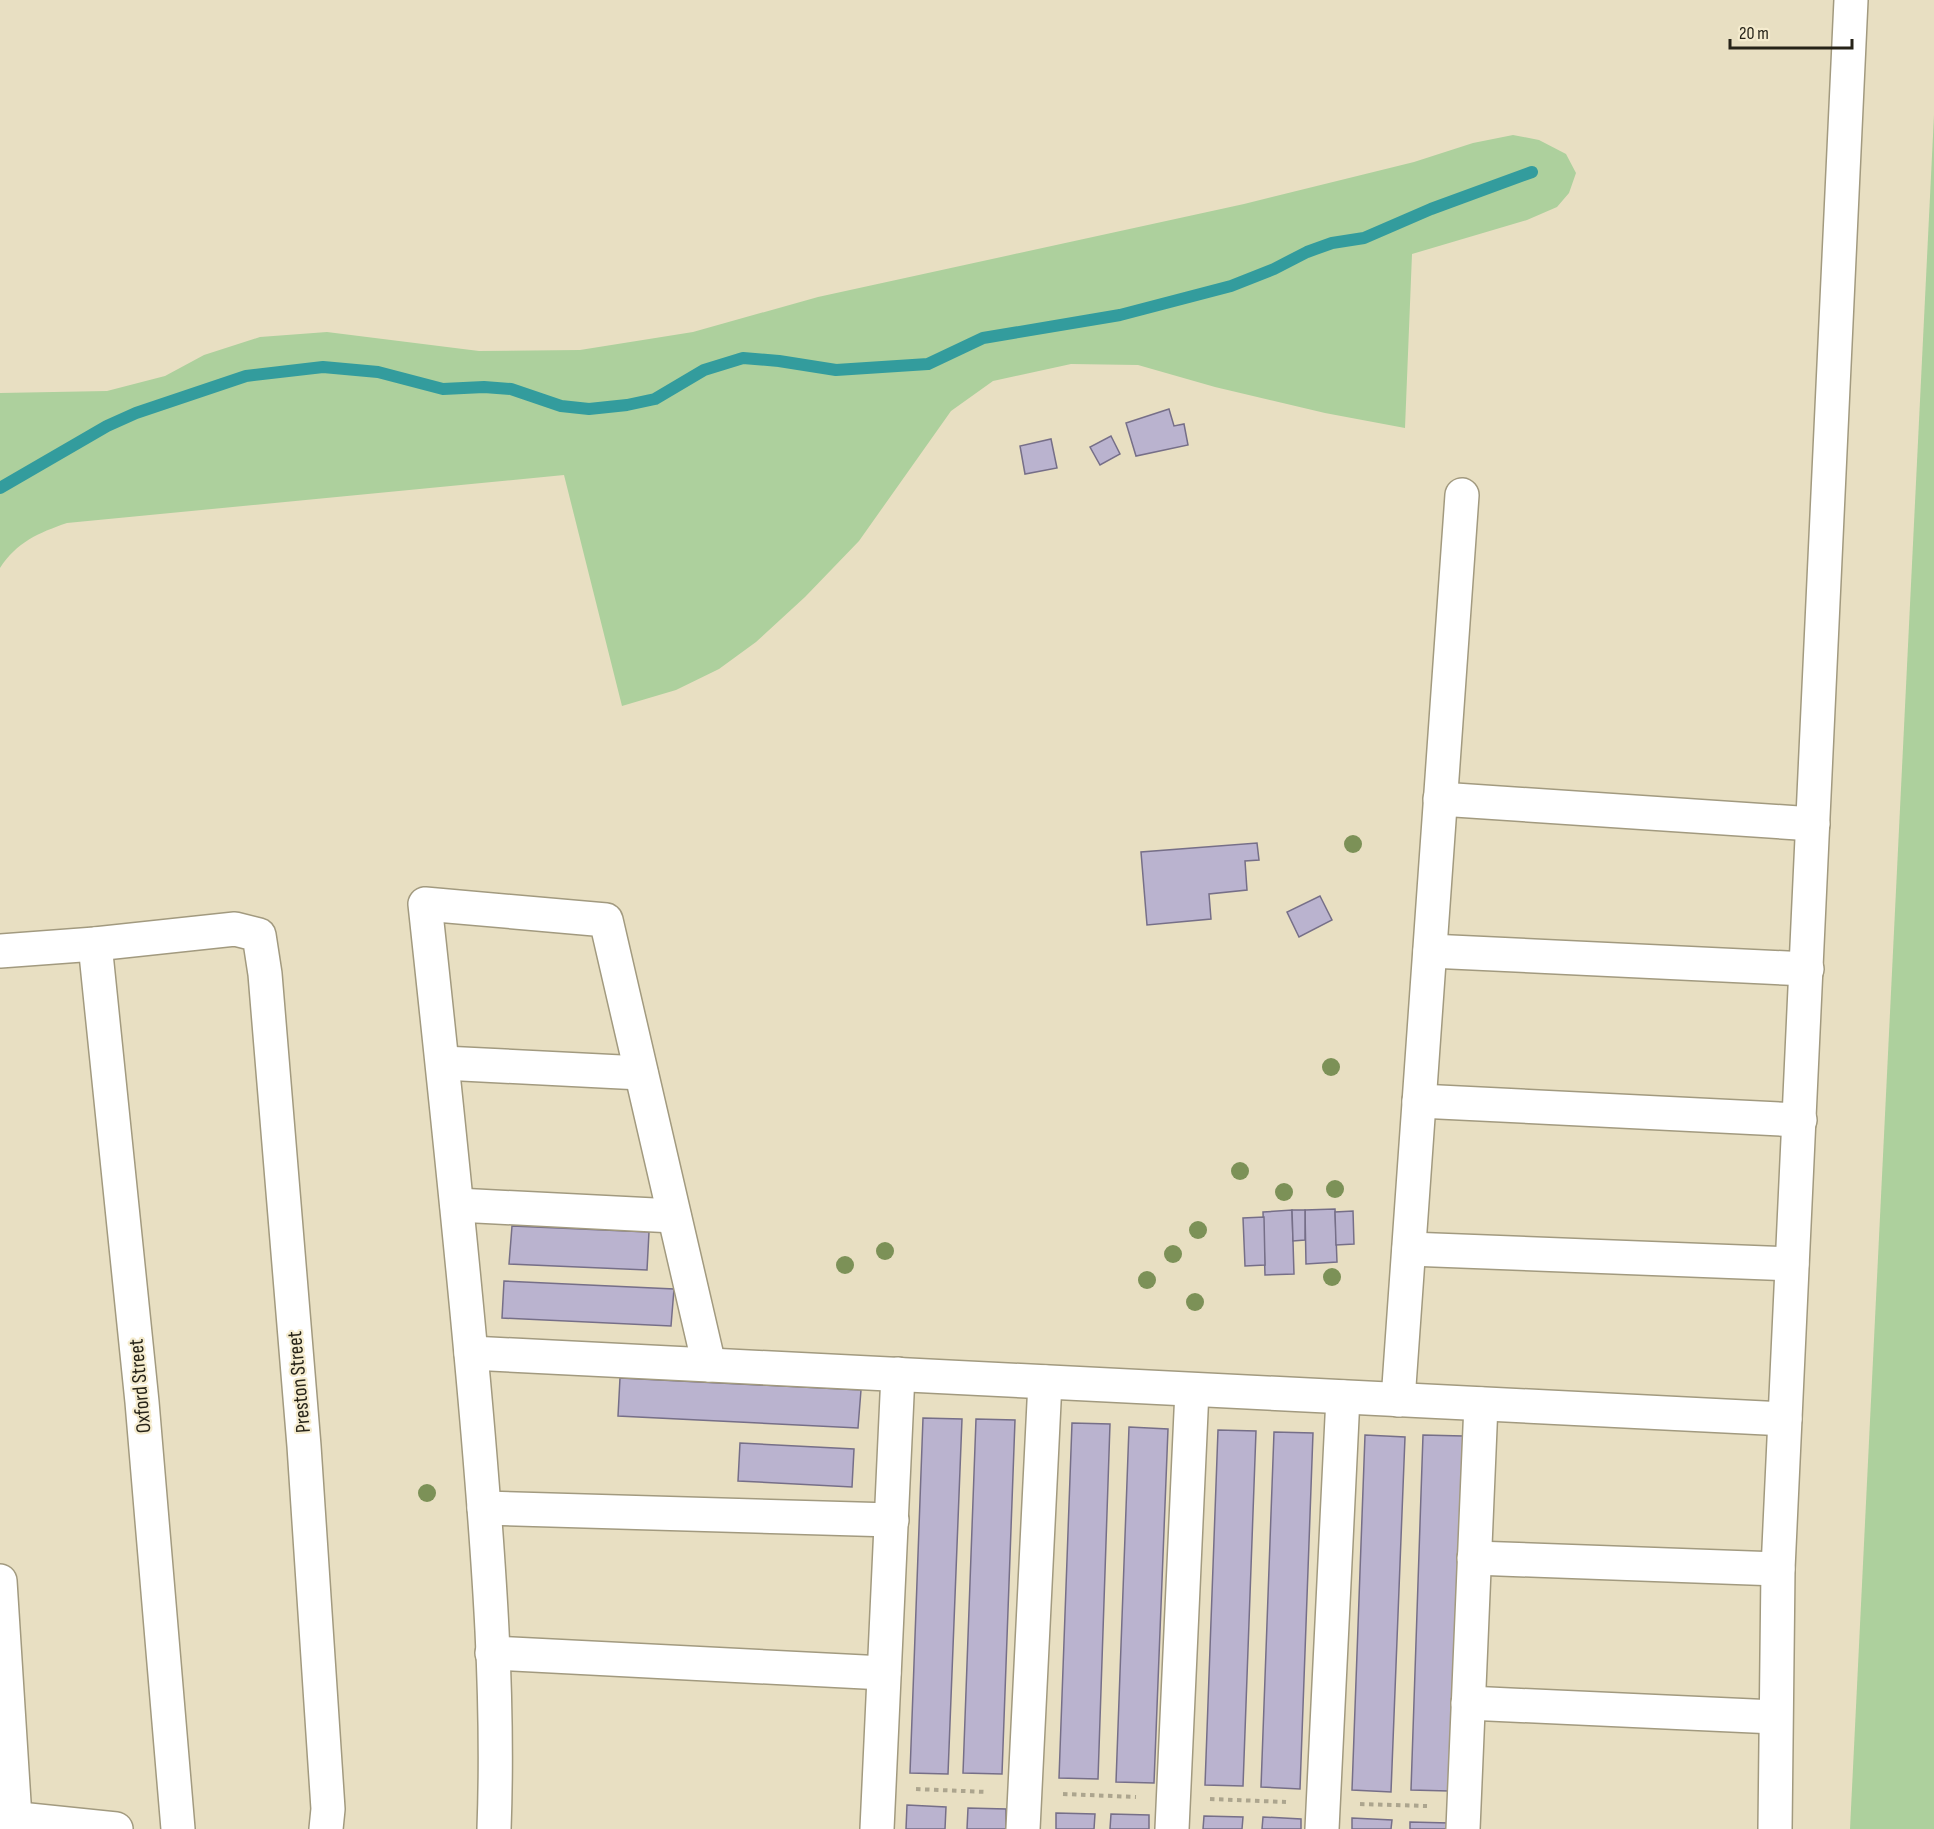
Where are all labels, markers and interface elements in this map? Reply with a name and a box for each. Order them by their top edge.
scale bar [1730,12,1852,50]
text: 20 m [1739,23,1769,44]
street label: Preston Street [282,1330,316,1434]
street label: Oxford Street [123,1338,157,1434]

